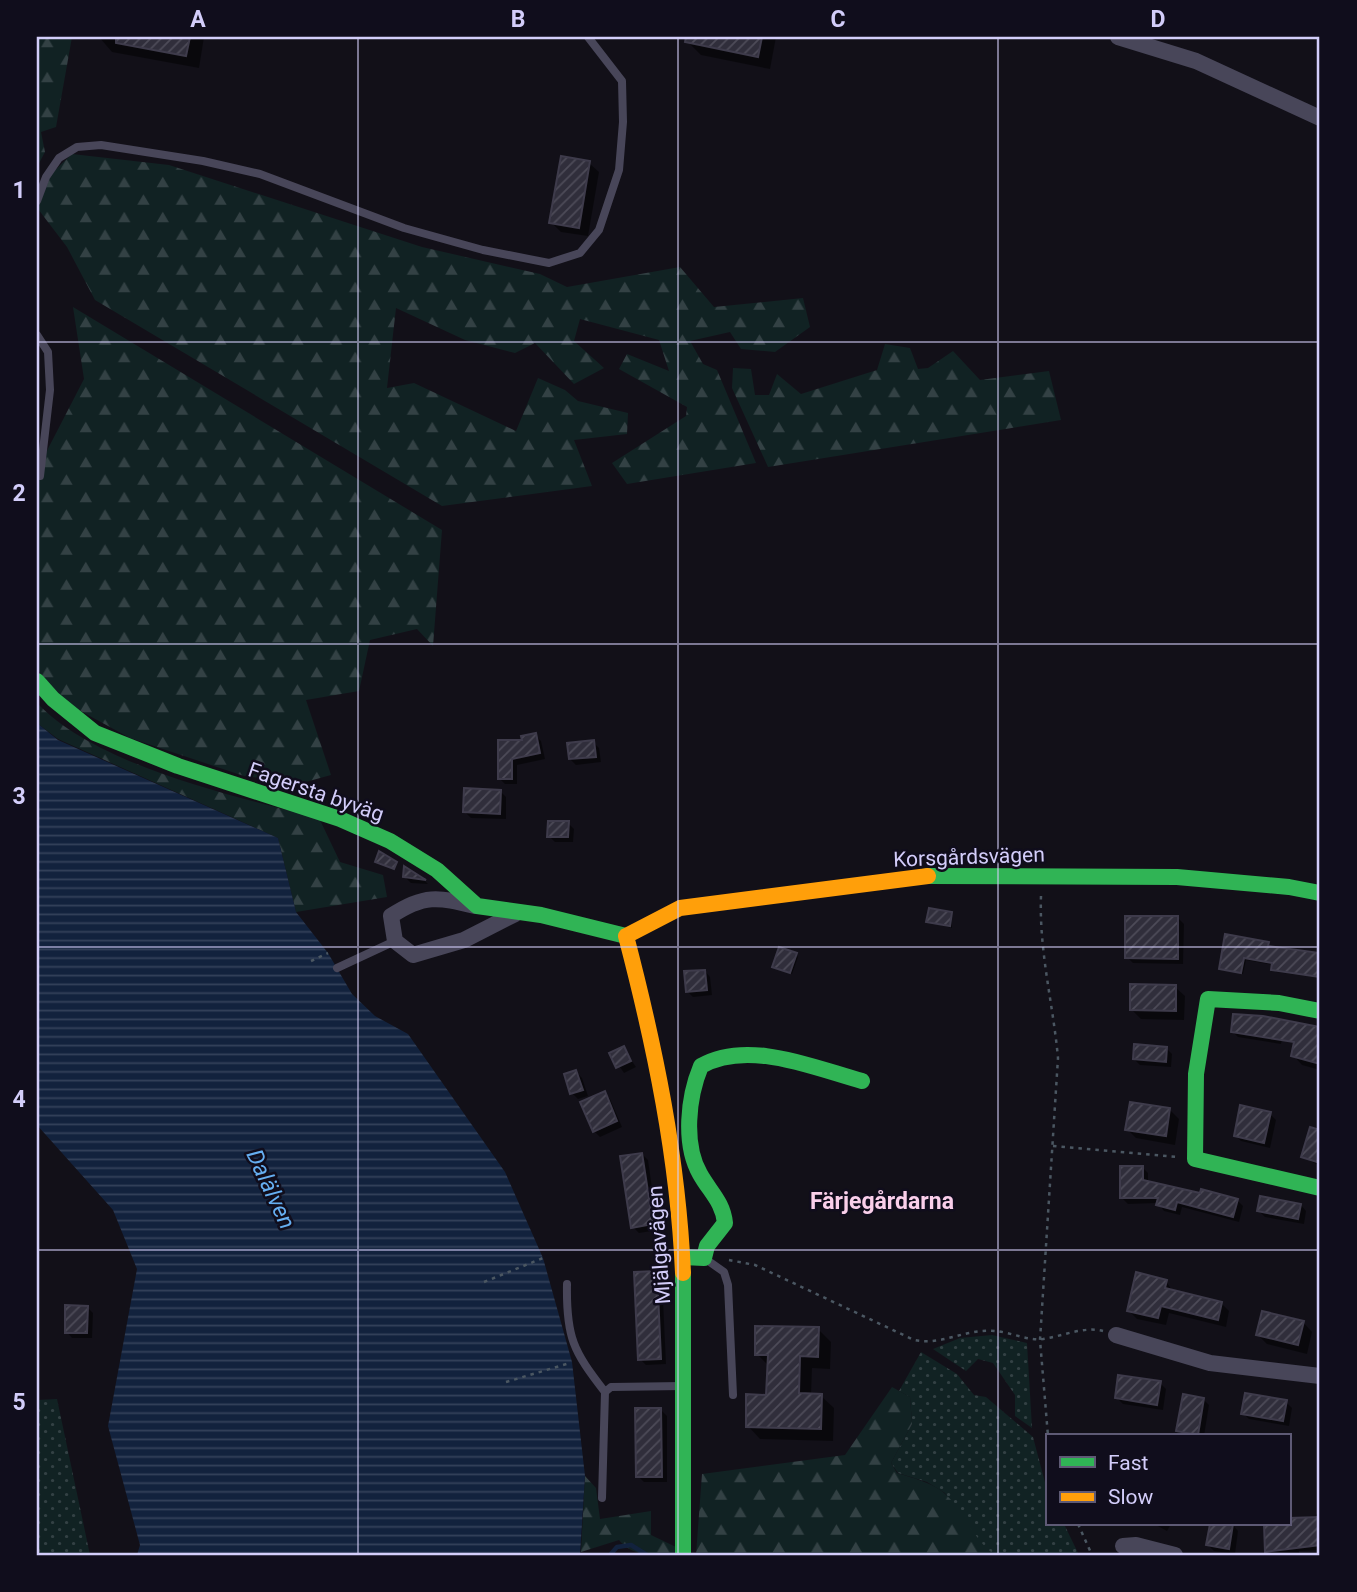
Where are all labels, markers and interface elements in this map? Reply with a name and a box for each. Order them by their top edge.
text: A [190,6,206,33]
text: B [511,6,525,33]
text: C [830,6,846,33]
text: D [1151,6,1165,33]
text: 1 [12,177,26,204]
text: 2 [12,480,26,507]
street label: Fagersta byväg [245,758,387,826]
text: 3 [12,783,26,810]
street label: Korsgårdsvägen [893,842,1045,872]
text: 4 [12,1086,26,1113]
water label: Dalälven [240,1145,301,1233]
street label: Mjälgavägen [643,1185,675,1305]
district label: Färjegårdarna [810,1188,954,1215]
text: 5 [12,1389,26,1416]
legend [1046,1434,1290,1526]
text: Fast [1108,1451,1149,1475]
text: Slow [1108,1485,1154,1509]

